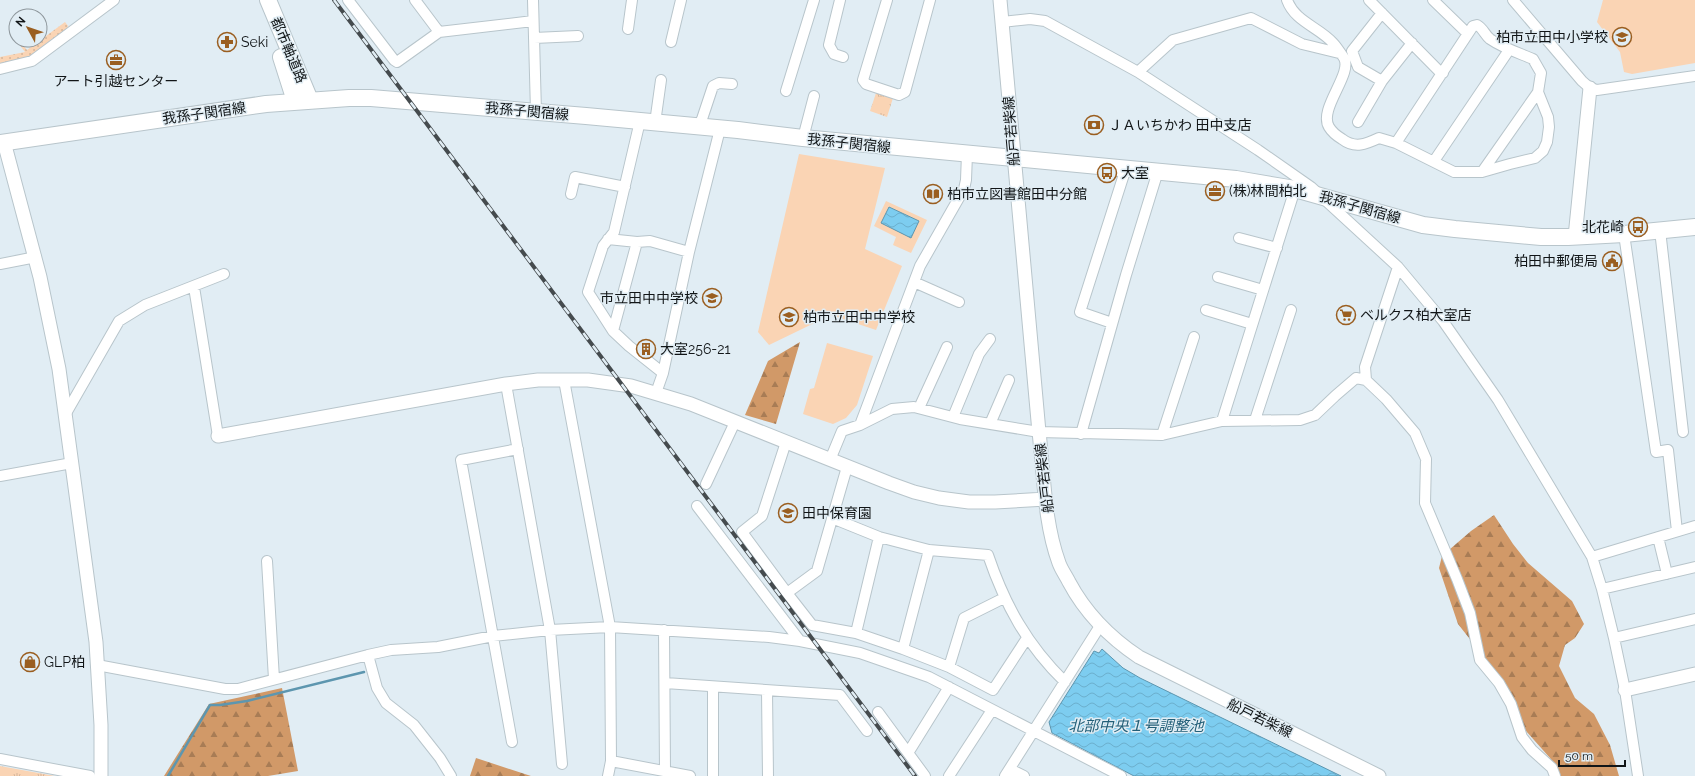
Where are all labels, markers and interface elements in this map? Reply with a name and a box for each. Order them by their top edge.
north arrow [8,8,48,48]
text: N [13,14,28,29]
street label: 都市軸道路 [268,15,310,85]
school or university icon: 柏市立田中小学校 [1611,26,1633,48]
place label: 柏市立田中小学校 [1496,29,1608,45]
pharmacy icon: Seki [216,31,238,53]
place label: Seki [241,34,268,50]
office icon: アート引越センター [105,49,127,71]
place label: アート引越センター [53,73,179,89]
street label: 船戸若柴線 [1000,95,1022,167]
street label: 我孫子関宿線 [161,99,247,127]
street label: 我孫子関宿線 [484,99,570,123]
bank icon: ＪＡいちかわ 田中支店 [1083,114,1105,136]
place label: ＪＡいちかわ 田中支店 [1108,117,1252,133]
street label: 我孫子関宿線 [806,131,892,155]
bus stop icon: 大室 [1096,162,1118,184]
place label: 大室 [1121,165,1149,181]
office icon: (株)林間柏北 [1204,180,1226,202]
library icon: 柏市立図書館田中分館 [922,183,944,205]
place label: (株)林間柏北 [1229,183,1307,199]
place label: 柏市立図書館田中分館 [947,186,1087,202]
street label: 我孫子関宿線 [1317,188,1403,226]
bus stop icon: 北花崎 [1627,216,1649,238]
place label: 北花崎 [1582,219,1624,235]
public building icon: 柏田中郵便局 [1601,250,1623,272]
place label: 柏田中郵便局 [1514,253,1598,269]
school or university icon: 市立田中中学校 [701,287,723,309]
place label: 市立田中中学校 [600,290,698,306]
supermarket icon: ベルクス柏大室店 [1335,304,1357,326]
school or university icon: 柏市立田中中学校 [778,306,800,328]
place label: ベルクス柏大室店 [1360,307,1472,323]
place label: 柏市立田中中学校 [803,309,915,325]
building icon: 大室256-21 [635,338,657,360]
place label: 大室256-21 [660,341,731,357]
street label: 船戸若柴線 [1032,442,1056,514]
school or university icon: 田中保育園 [777,502,799,524]
place label: 田中保育園 [802,505,872,521]
shop icon: GLP柏 [19,651,41,673]
place label: GLP柏 [44,654,85,670]
street label: 船戸若柴線 [1225,695,1295,741]
water label: 北部中央１号調整池 [1068,717,1205,735]
scale bar [1559,742,1625,768]
text: 50 m [1565,749,1593,763]

